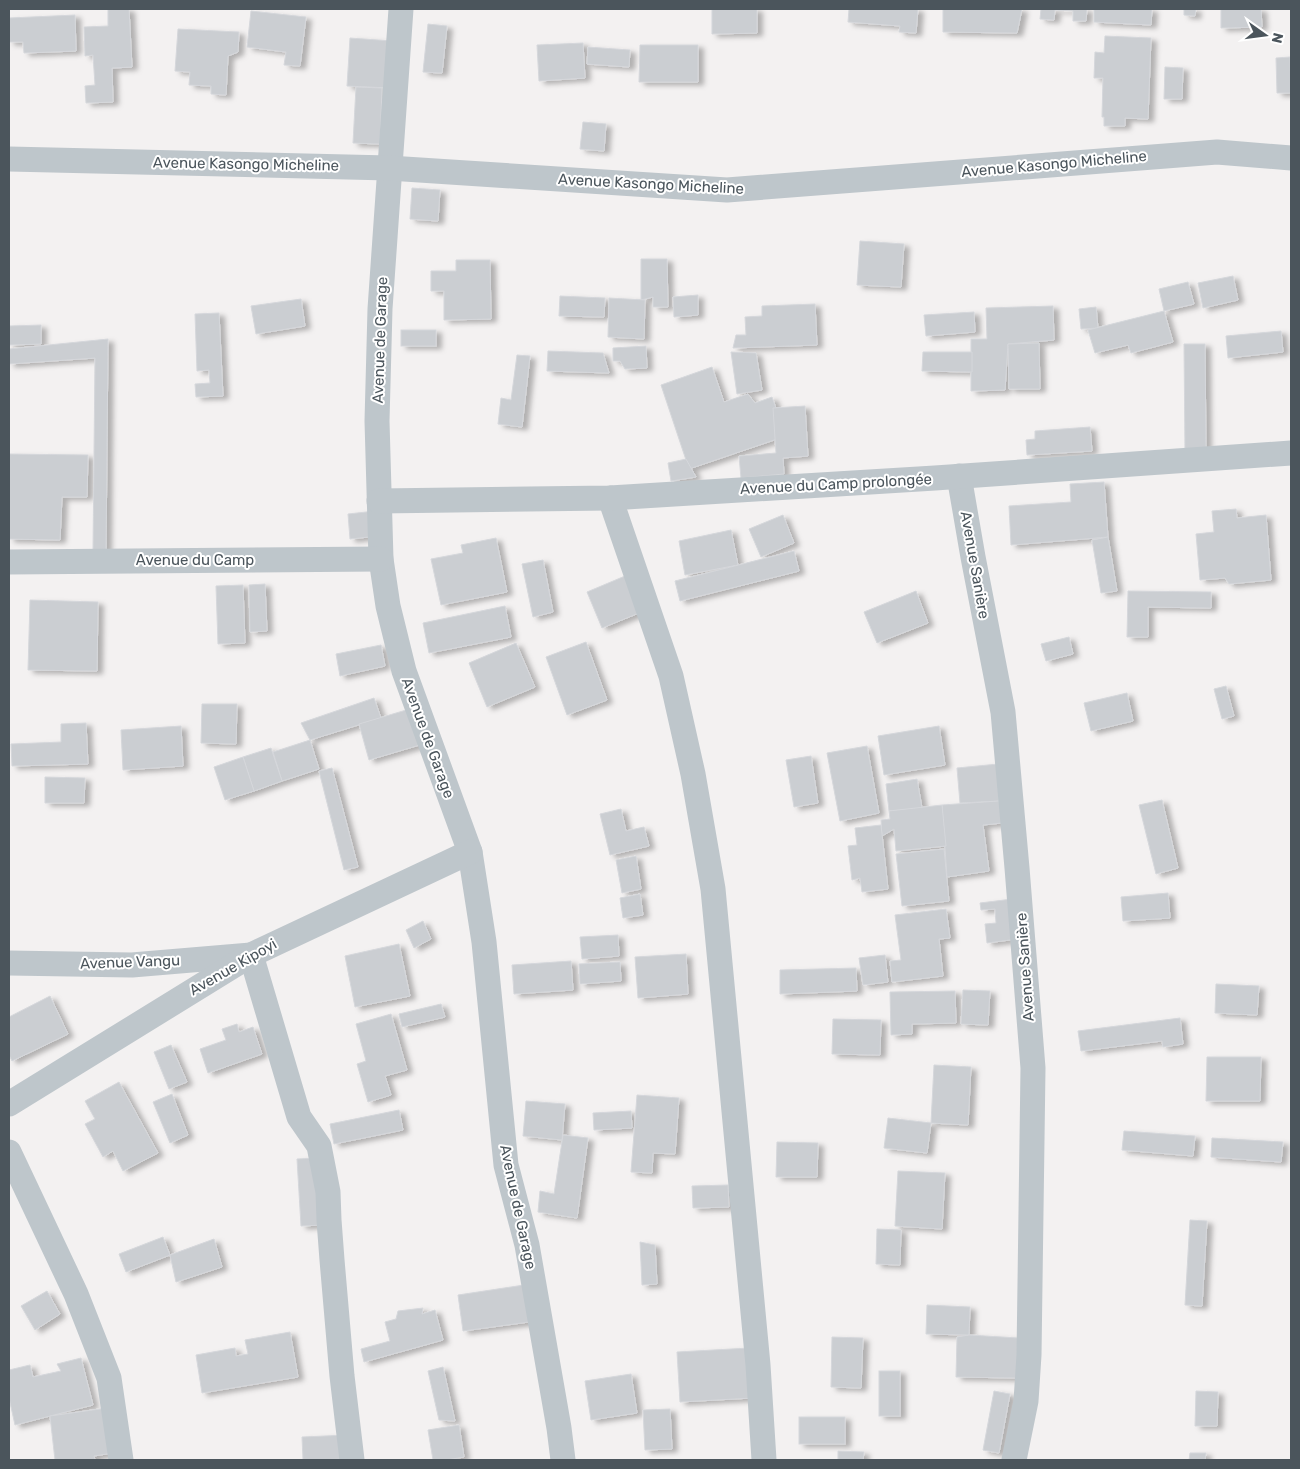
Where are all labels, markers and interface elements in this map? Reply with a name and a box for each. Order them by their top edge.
north arrow [1240,10,1290,60]
text: N [1268,31,1287,45]
street label: Avenue Kasongo Micheline [961,147,1147,181]
street label: Avenue Kasongo Micheline [153,153,339,175]
street label: Avenue Kasongo Micheline [558,170,744,198]
street label: Avenue de Garage [369,276,391,404]
street label: Avenue du Camp prolongée [740,470,932,498]
street label: Avenue Sanière [957,510,993,620]
street label: Avenue du Camp [136,551,254,569]
street label: Avenue de Garage [398,675,458,801]
street label: Avenue Sanière [1012,912,1038,1022]
street label: Avenue Kipoyi [186,935,280,999]
street label: Avenue Vangu [80,951,180,973]
street label: Avenue de Garage [496,1143,540,1271]

